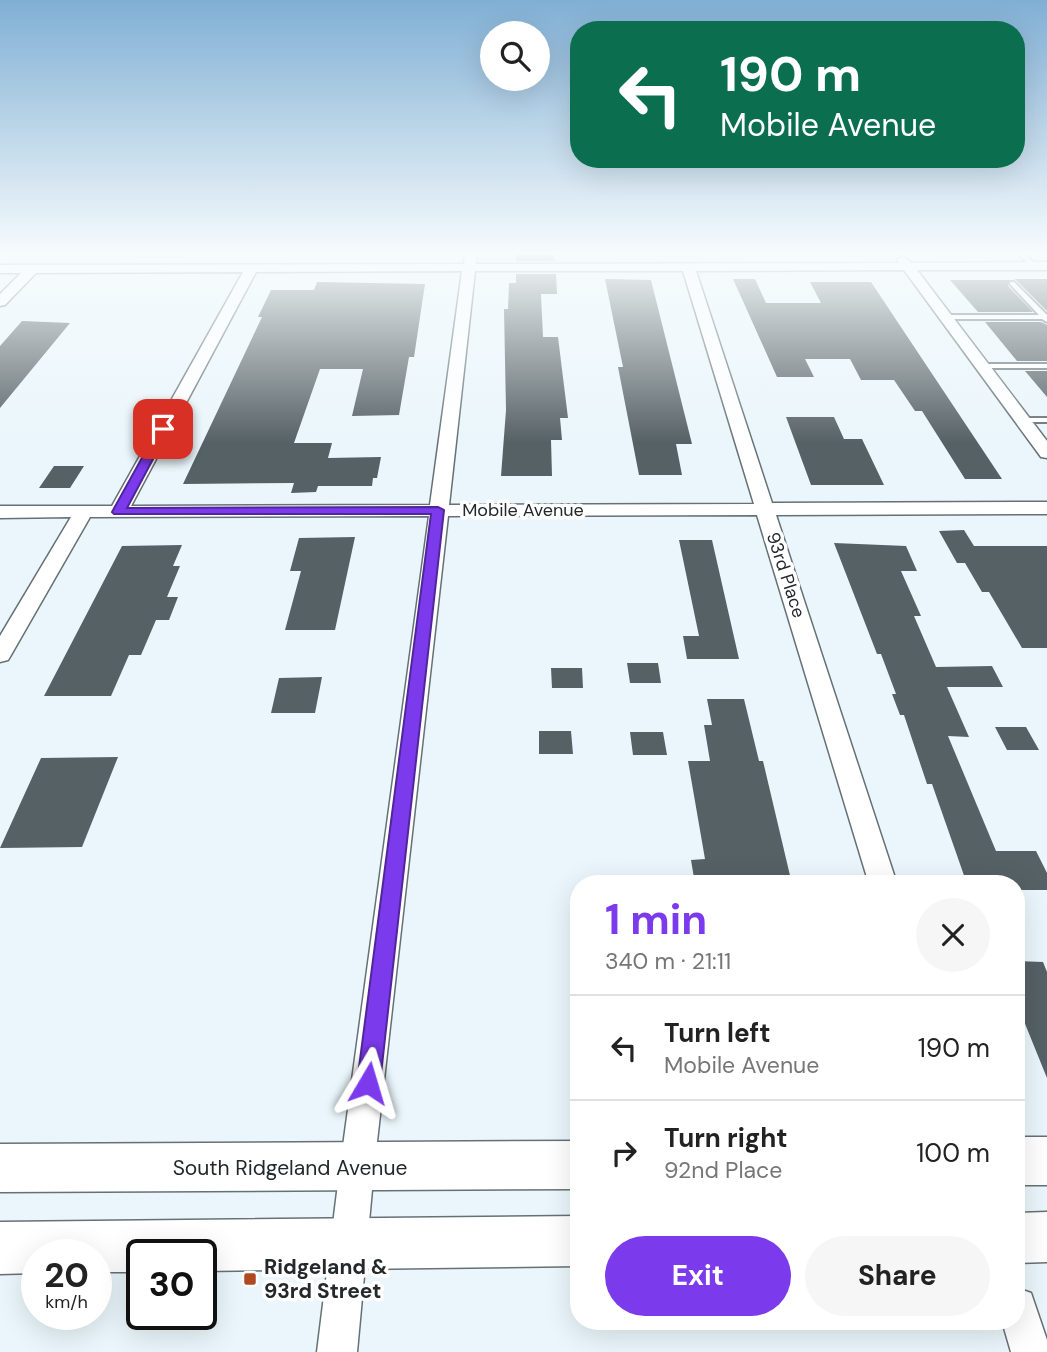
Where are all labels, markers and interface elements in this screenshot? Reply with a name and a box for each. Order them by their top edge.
map controls [480,21,550,91]
button: search [480,21,550,91]
text: 190 m [720,42,861,106]
icon: left [605,49,696,140]
text: Mobile Avenue [720,104,936,146]
pin [133,399,193,459]
icon: arrive [144,410,182,448]
street label: Mobile Avenue [462,498,584,522]
street label: 93rd Place [761,529,811,621]
text: 1 min [605,892,707,947]
button: close [916,898,990,972]
text: 340 m · 21:11 [605,946,731,976]
text: Turn left [664,1016,771,1050]
icon: left [605,1029,643,1067]
text: 190 m [918,1031,990,1065]
position arrow [331,1046,405,1120]
text: Mobile Avenue [664,1050,819,1080]
text: Turn right [664,1121,788,1155]
icon: right [605,1134,643,1172]
text: 100 m [916,1136,990,1170]
street label: South Ridgeland Avenue [173,1154,407,1182]
text: 92nd Place [664,1155,782,1185]
button: Exit [605,1236,791,1316]
button: Share [805,1236,990,1316]
speed limit sign: 30 [126,1239,217,1330]
text: 20 [44,1252,89,1298]
place label: Ridgeland & 93rd Street [264,1253,387,1305]
marker: Ridgeland & 93rd Street [242,1271,258,1287]
text: km/h [45,1290,88,1314]

